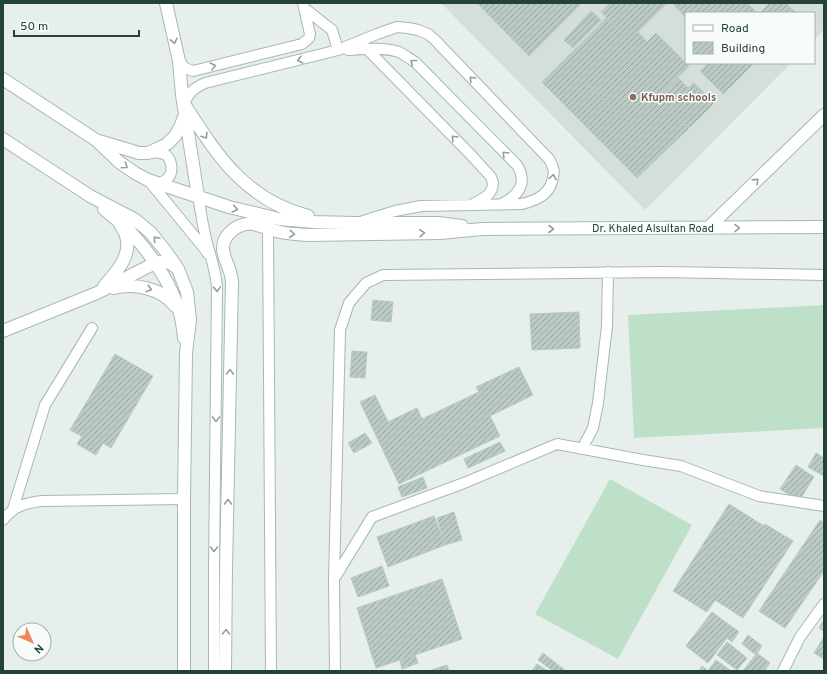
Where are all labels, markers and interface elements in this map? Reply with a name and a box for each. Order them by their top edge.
scale bar [14,12,139,38]
legend [685,12,815,64]
text: 50 m [20,19,48,35]
text: Road [721,21,749,37]
one-way arrow [170,38,178,44]
text: Building [721,41,765,57]
one-way arrow [297,55,304,64]
one-way arrow [411,59,418,66]
one-way arrow [210,63,216,71]
one-way arrow [469,76,477,84]
place label: Kfupm schools [641,91,716,105]
marker: Kfupm schools [628,92,638,102]
one-way arrow [200,132,207,139]
one-way arrow [451,135,459,143]
one-way arrow [502,151,510,159]
one-way arrow [121,161,128,169]
one-way arrow [548,173,556,180]
one-way arrow [751,178,759,186]
one-way arrow [231,204,238,212]
street label: Dr. Khaled Alsultan Road [592,222,714,236]
one-way arrow [734,224,740,232]
one-way arrow [548,225,554,233]
one-way arrow [289,229,295,238]
one-way arrow [419,229,425,237]
one-way arrow [154,236,161,244]
one-way arrow [145,284,152,293]
one-way arrow [213,286,221,292]
one-way arrow [226,369,235,375]
one-way arrow [212,416,220,422]
one-way arrow [223,499,232,505]
one-way arrow [210,546,218,552]
north arrow [12,622,52,662]
one-way arrow [222,629,230,635]
text: N [31,641,46,656]

